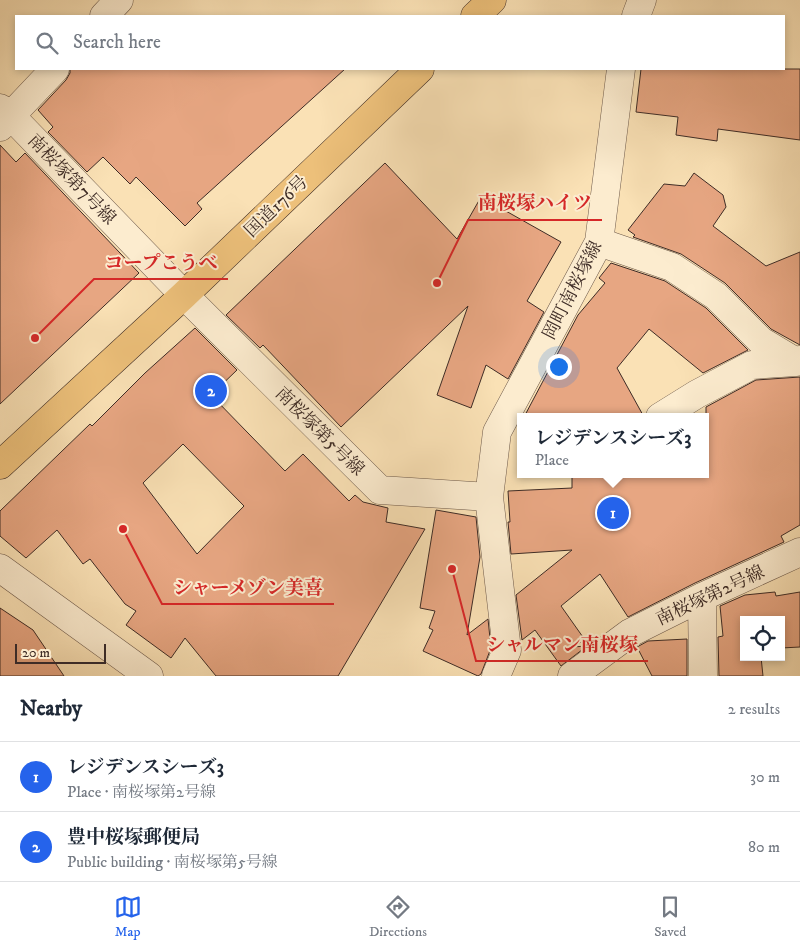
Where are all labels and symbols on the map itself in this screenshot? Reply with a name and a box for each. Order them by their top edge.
street label: 南桜塚第7号線 [23,130,120,230]
street label: 国道176号 [240,171,313,242]
callout: 南桜塚ハイツ [468,186,602,220]
text: 南桜塚ハイツ [478,192,592,215]
street label: 岡町南桜塚線 [539,237,607,344]
callout: コープこうべ [94,245,228,279]
text: コープこうべ [104,252,218,275]
your location [546,354,572,380]
pin: 2 [195,372,227,410]
street label: 南桜塚第5号線 [270,383,368,481]
pin: 1 [597,494,629,532]
street label: 南桜塚第2号線 [653,561,768,631]
callout: シャーメゾン美喜 [162,570,334,604]
text: シャーメゾン美喜 [173,577,323,600]
callout: シャルマン南桜塚 [476,627,648,661]
text: シャルマン南桜塚 [486,634,638,657]
scale bar [15,641,106,664]

